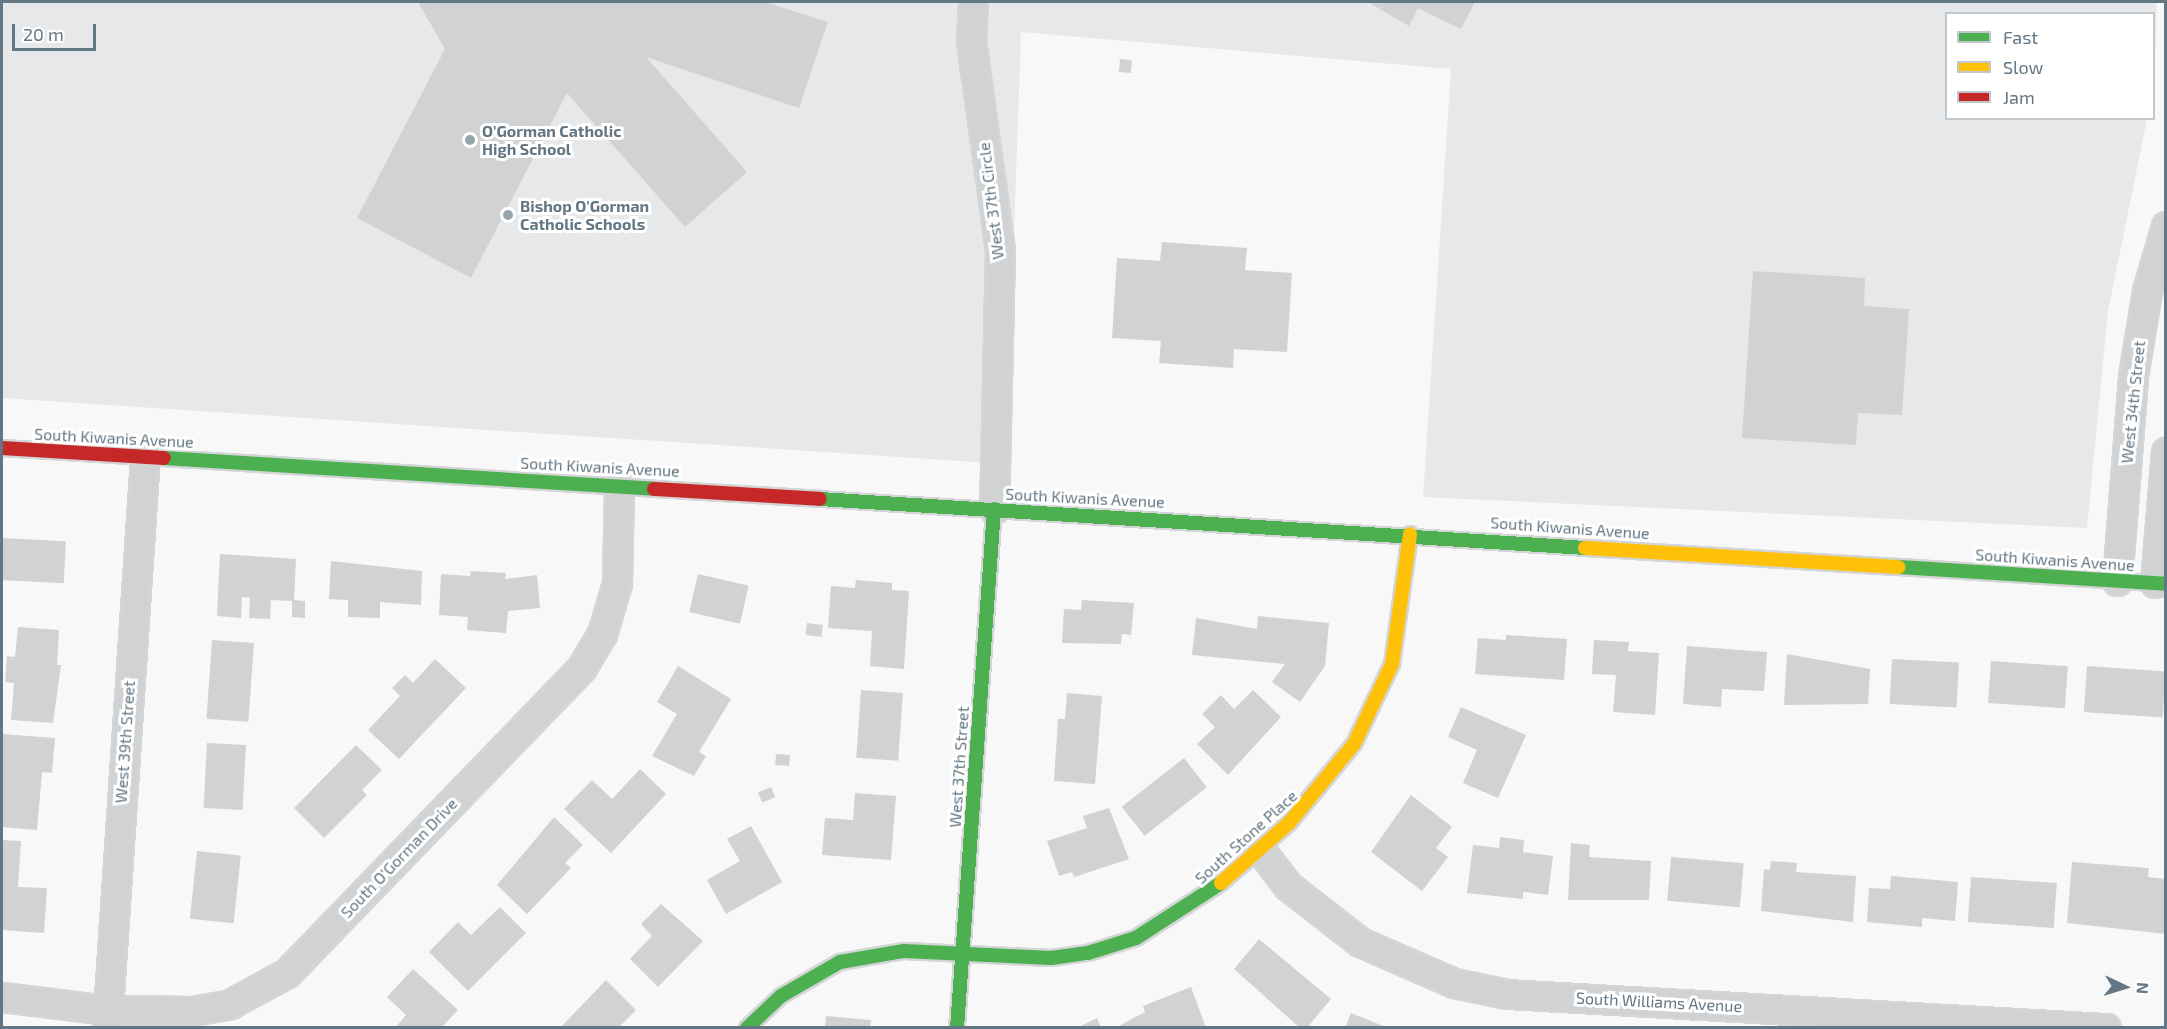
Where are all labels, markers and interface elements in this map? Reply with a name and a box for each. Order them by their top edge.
scale bar [15,12,99,50]
legend [1945,12,2155,120]
text: 20 m [23,23,64,45]
text: Fast [2003,26,2038,48]
text: Slow [2003,56,2043,78]
text: Jam [2003,86,2035,108]
place label: O'Gorman Catholic High School [482,121,621,159]
marker: O'Gorman Catholic High School [463,133,477,147]
street label: West 37th Circle [974,141,1008,261]
place label: Bishop O'Gorman Catholic Schools [520,196,649,234]
marker: Bishop O'Gorman Catholic Schools [501,208,515,222]
street label: West 34th Street [2117,340,2149,464]
street label: South Kiwanis Avenue [34,424,194,452]
street label: South Kiwanis Avenue [520,453,680,481]
street label: South Kiwanis Avenue [1005,484,1165,512]
street label: South Kiwanis Avenue [1489,513,1651,543]
street label: South Kiwanis Avenue [1974,545,2136,575]
street label: West 39th Street [111,680,139,804]
street label: West 37th Street [945,706,973,828]
street label: South Stone Place [1191,786,1301,888]
street label: South O'Gorman Drive [337,794,461,922]
north arrow [2095,957,2155,1017]
text: N [2134,982,2153,995]
street label: South Williams Avenue [1575,988,1743,1016]

